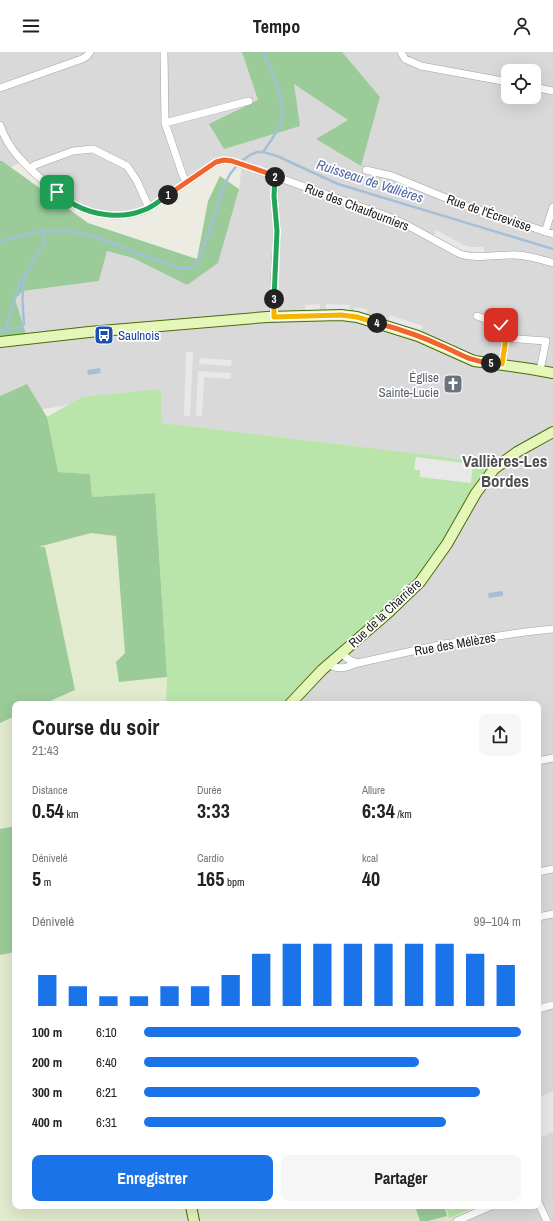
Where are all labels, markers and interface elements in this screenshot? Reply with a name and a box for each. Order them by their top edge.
text: Tempo [253,14,300,39]
icon: menu [20,15,42,37]
icon: person [511,15,533,37]
map controls [501,64,541,104]
button: locate [501,64,541,104]
water label: Ruisseau de Vallières [314,155,426,207]
pin: 2 [265,167,285,187]
text: 2 [272,170,278,184]
pin [40,175,74,209]
street label: Rue des Chaufourniers [303,179,411,235]
icon: arrive [46,181,68,203]
pin: 1 [158,185,178,205]
text: 1 [165,188,171,202]
street label: Rue de l'Écrevisse [444,191,534,235]
pin: 3 [264,289,284,309]
text: 3 [271,292,277,306]
pin [484,308,518,342]
pin: 4 [367,313,387,333]
icon: check [490,314,512,336]
text: 4 [374,316,380,330]
bus stop icon: Saulnois [93,324,115,346]
place label: Saulnois [118,327,159,344]
pin: 5 [481,353,501,373]
text: 5 [488,356,494,370]
place label: Église Sainte-Lucie [379,369,439,401]
church icon: Église Sainte-Lucie [442,373,464,395]
district label: Vallières-Les Bordes [462,449,548,492]
street label: Rue de la Charrière [345,575,425,651]
street label: Rue des Mélèzes [413,628,497,660]
text: Course du soir [32,712,159,742]
button: share [479,714,521,756]
text: 21:43 [32,742,59,759]
text: Distance [32,783,68,797]
text: Durée [197,783,222,797]
text: Allure [362,783,385,797]
text: 0.54 [32,797,64,824]
text: 3:33 [197,797,230,824]
text: 6:34 [362,797,395,824]
text: km [64,807,78,821]
text: /km [395,807,412,821]
text: Dénivelé [32,851,68,865]
text: Cardio [197,851,224,865]
text: kcal [362,851,378,865]
text: 5 [32,865,41,892]
text: 165 [197,865,224,892]
text: 40 [362,865,380,892]
text: m [41,875,51,889]
text: bpm [224,875,244,889]
text: Dénivelé [32,913,74,930]
text: 99–104 m [474,913,521,930]
text: 100 m [32,1024,62,1041]
text: 6:10 [96,1024,117,1041]
text: 200 m [32,1054,62,1071]
text: 6:40 [96,1054,117,1071]
text: 300 m [32,1084,62,1101]
text: 6:21 [96,1084,117,1101]
text: 400 m [32,1114,62,1131]
text: 6:31 [96,1114,117,1131]
button: Enregistrer [32,1155,273,1201]
button: Partager [281,1155,521,1201]

